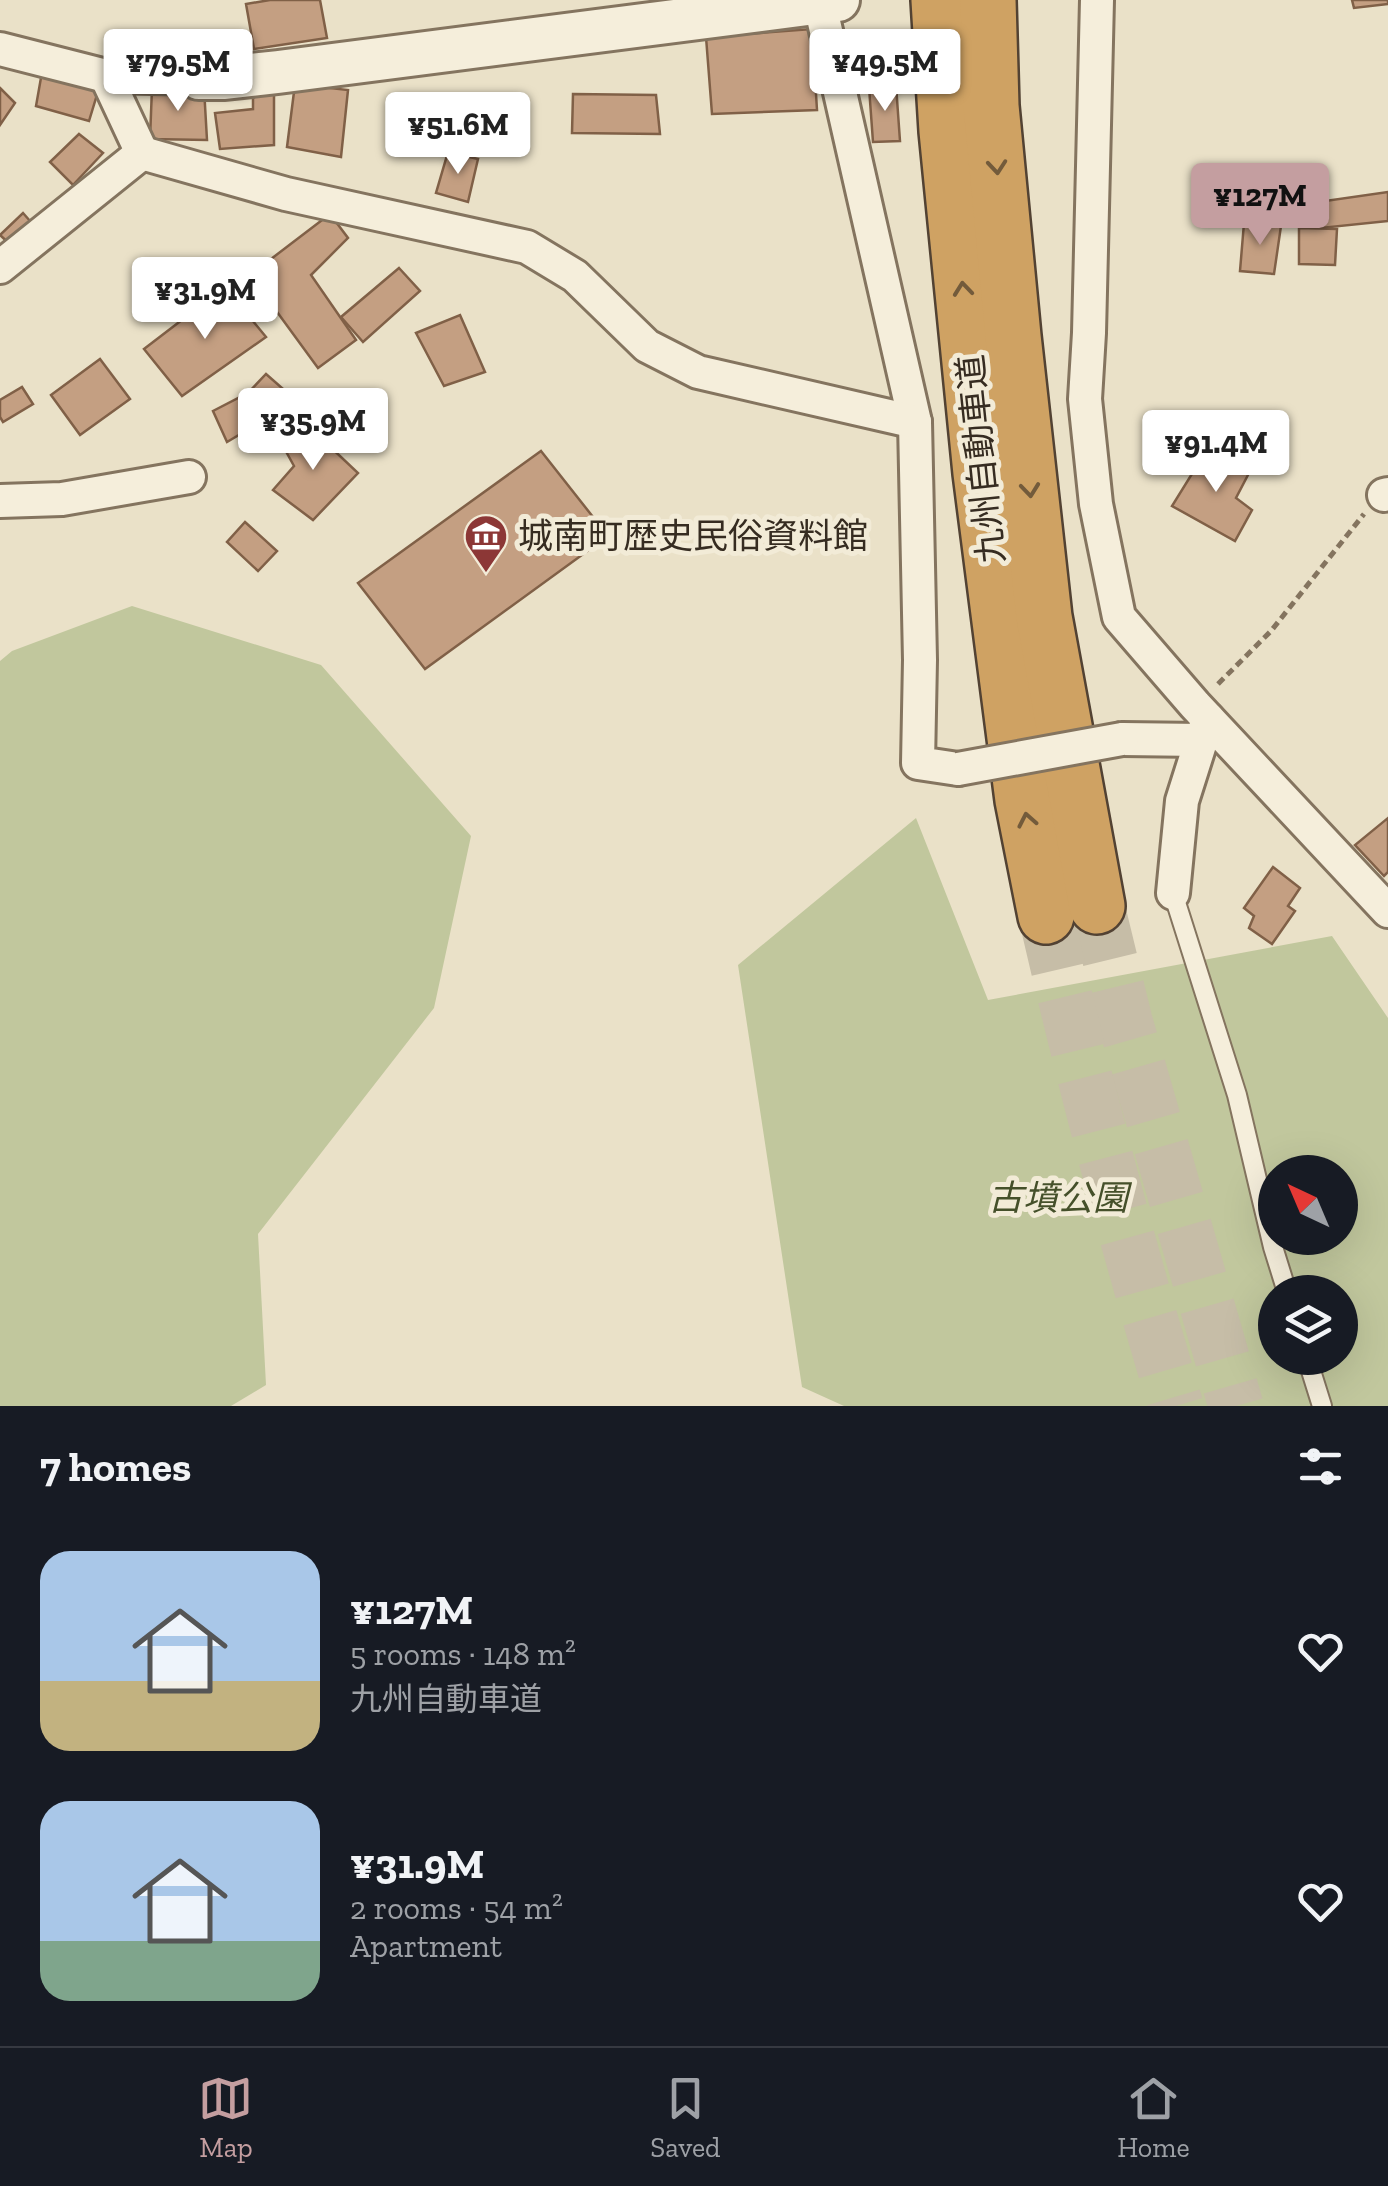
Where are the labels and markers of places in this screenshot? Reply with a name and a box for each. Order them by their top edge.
pin: ¥79.5M [97,29,259,114]
pin: ¥49.5M [804,29,966,114]
pin: ¥51.6M [377,92,539,177]
pin: ¥127M [1190,163,1330,248]
pin: ¥31.9M [124,257,286,342]
pin: ¥35.9M [232,388,394,473]
pin: ¥91.4M [1135,410,1297,495]
museum icon: 城南町歴史民俗資料館 [463,513,509,574]
place label: 城南町歴史民俗資料館 [518,515,868,557]

